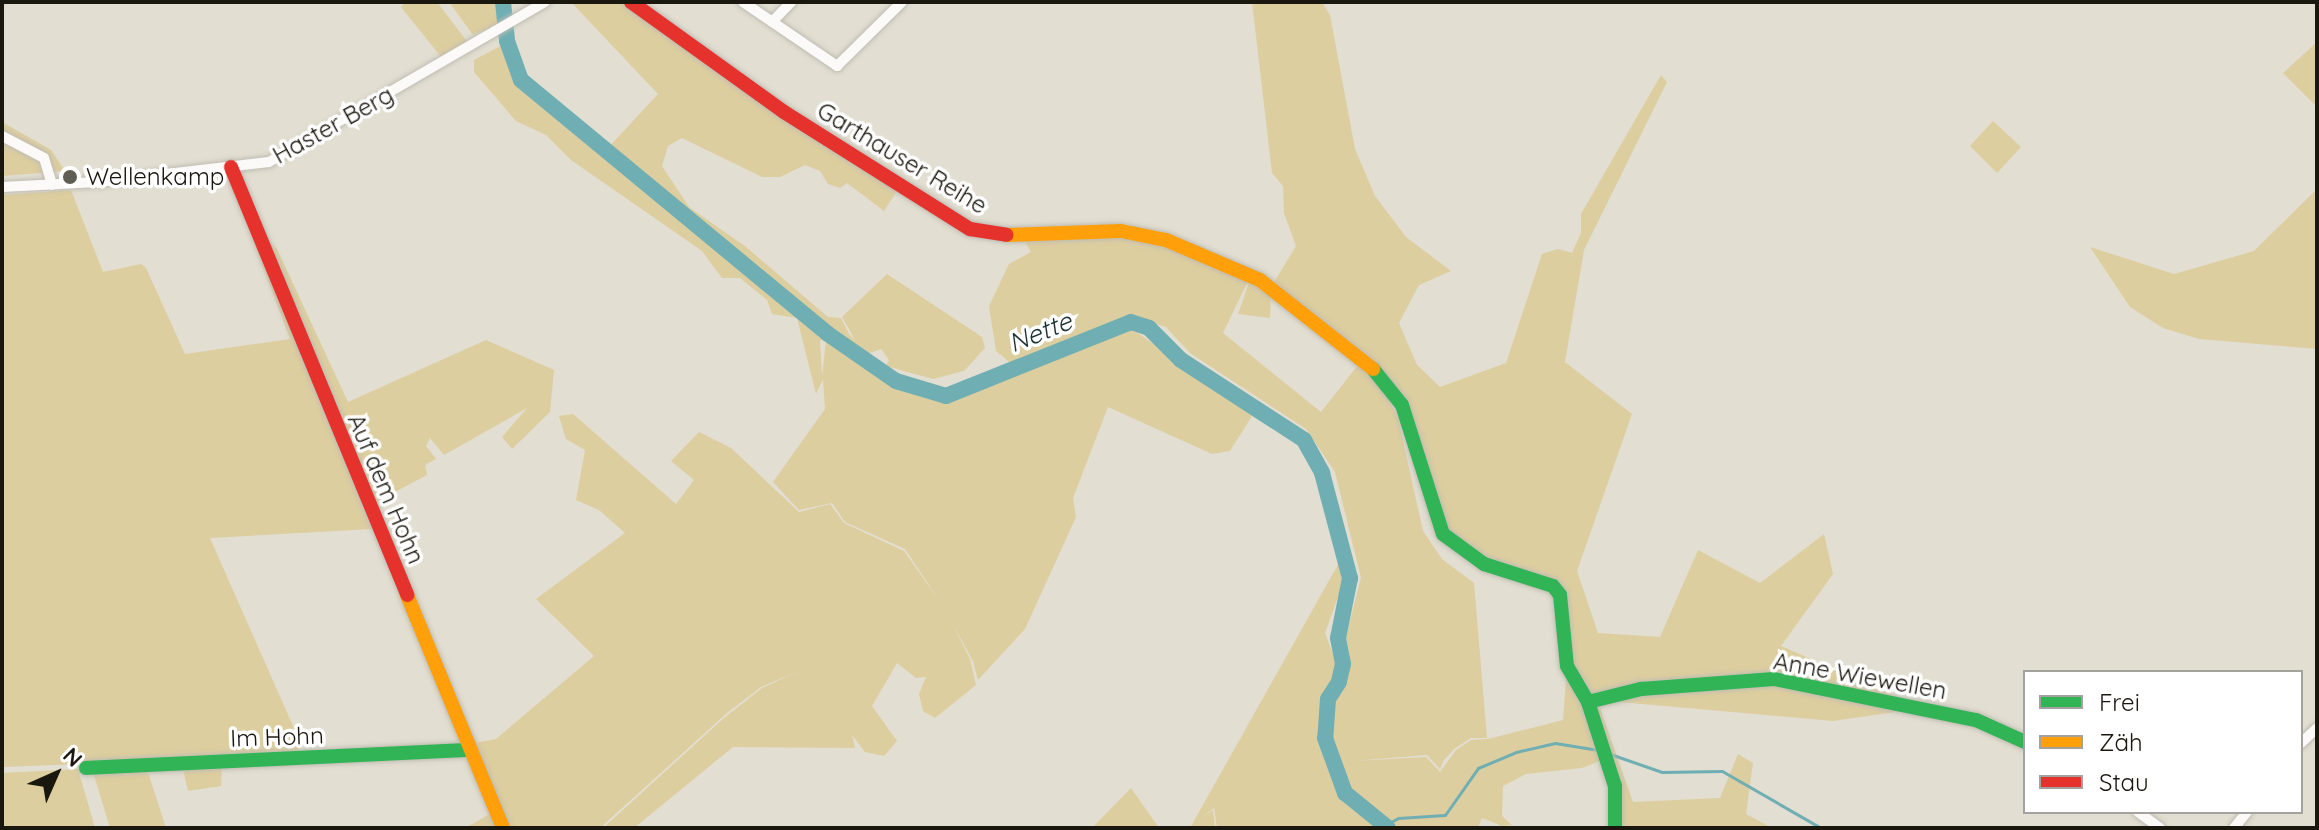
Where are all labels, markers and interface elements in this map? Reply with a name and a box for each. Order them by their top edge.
street label: Haster Berg [268,80,398,170]
street label: Garthauser Reihe [812,96,992,220]
place label: Wellenkamp [86,163,224,191]
marker: Wellenkamp [61,168,79,186]
water label: Nette [1004,305,1076,359]
street label: Auf dem Hohn [341,410,431,568]
street label: Anne Wiewellen [1771,647,1949,705]
legend [2023,670,2303,814]
text: Frei [2099,687,2140,717]
street label: Im Hohn [230,721,324,753]
text: Zäh [2099,727,2143,757]
north arrow [16,734,96,814]
text: N [57,741,89,773]
text: Stau [2099,767,2149,797]

